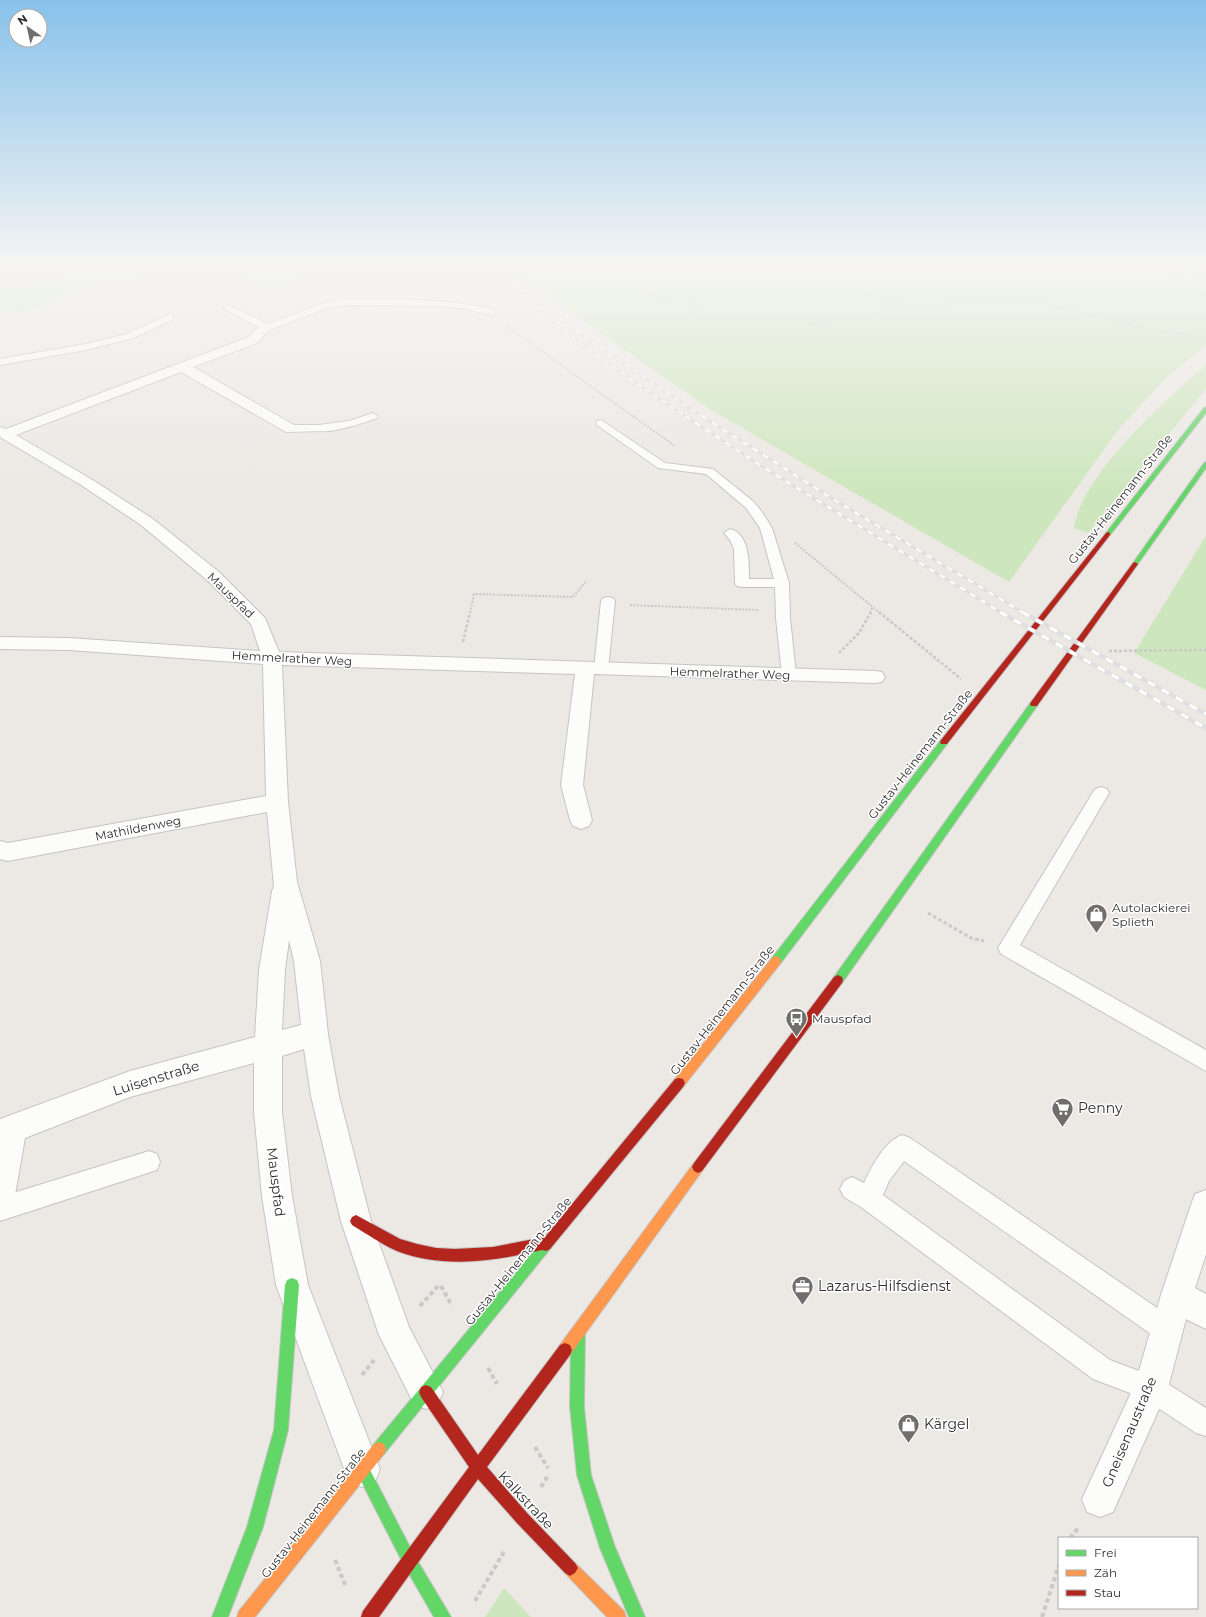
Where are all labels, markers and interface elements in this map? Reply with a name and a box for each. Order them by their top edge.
north arrow [8,8,48,48]
text: N [15,11,30,28]
street label: Gustav-Heinemann-Straße [1065,431,1175,567]
street label: Mauspfad [204,569,258,621]
street label: Hemmelrather Weg [231,647,353,669]
street label: Hemmelrather Weg [669,663,791,683]
street label: Gustav-Heinemann-Straße [865,686,975,822]
street label: Mathildenweg [94,812,182,844]
place label: Autolackierei Splieth [1112,900,1190,929]
shop icon: Autolackierei Splieth [1083,901,1109,934]
street label: Gustav-Heinemann-Straße [667,942,777,1078]
bus stop icon: Mauspfad [783,1005,809,1038]
place label: Mauspfad [812,1011,872,1026]
street label: Luisenstraße [110,1056,202,1100]
supermarket icon: Penny [1050,1095,1076,1128]
place label: Penny [1078,1099,1123,1117]
street label: Mauspfad [263,1146,289,1218]
street label: Gustav-Heinemann-Straße [462,1194,574,1328]
office icon: Lazarus-Hilfsdienst [789,1273,815,1306]
place label: Lazarus-Hilfsdienst [818,1277,952,1295]
street label: Gneisenaustraße [1098,1374,1160,1490]
shop icon: Kärgel [895,1411,921,1444]
place label: Kärgel [924,1415,969,1433]
street label: Gustav-Heinemann-Straße [258,1445,368,1581]
street label: Kalkstraße [494,1467,558,1533]
legend [1058,1537,1198,1609]
text: Frei [1094,1545,1117,1560]
text: Zäh [1094,1565,1117,1580]
text: Stau [1094,1585,1121,1600]

